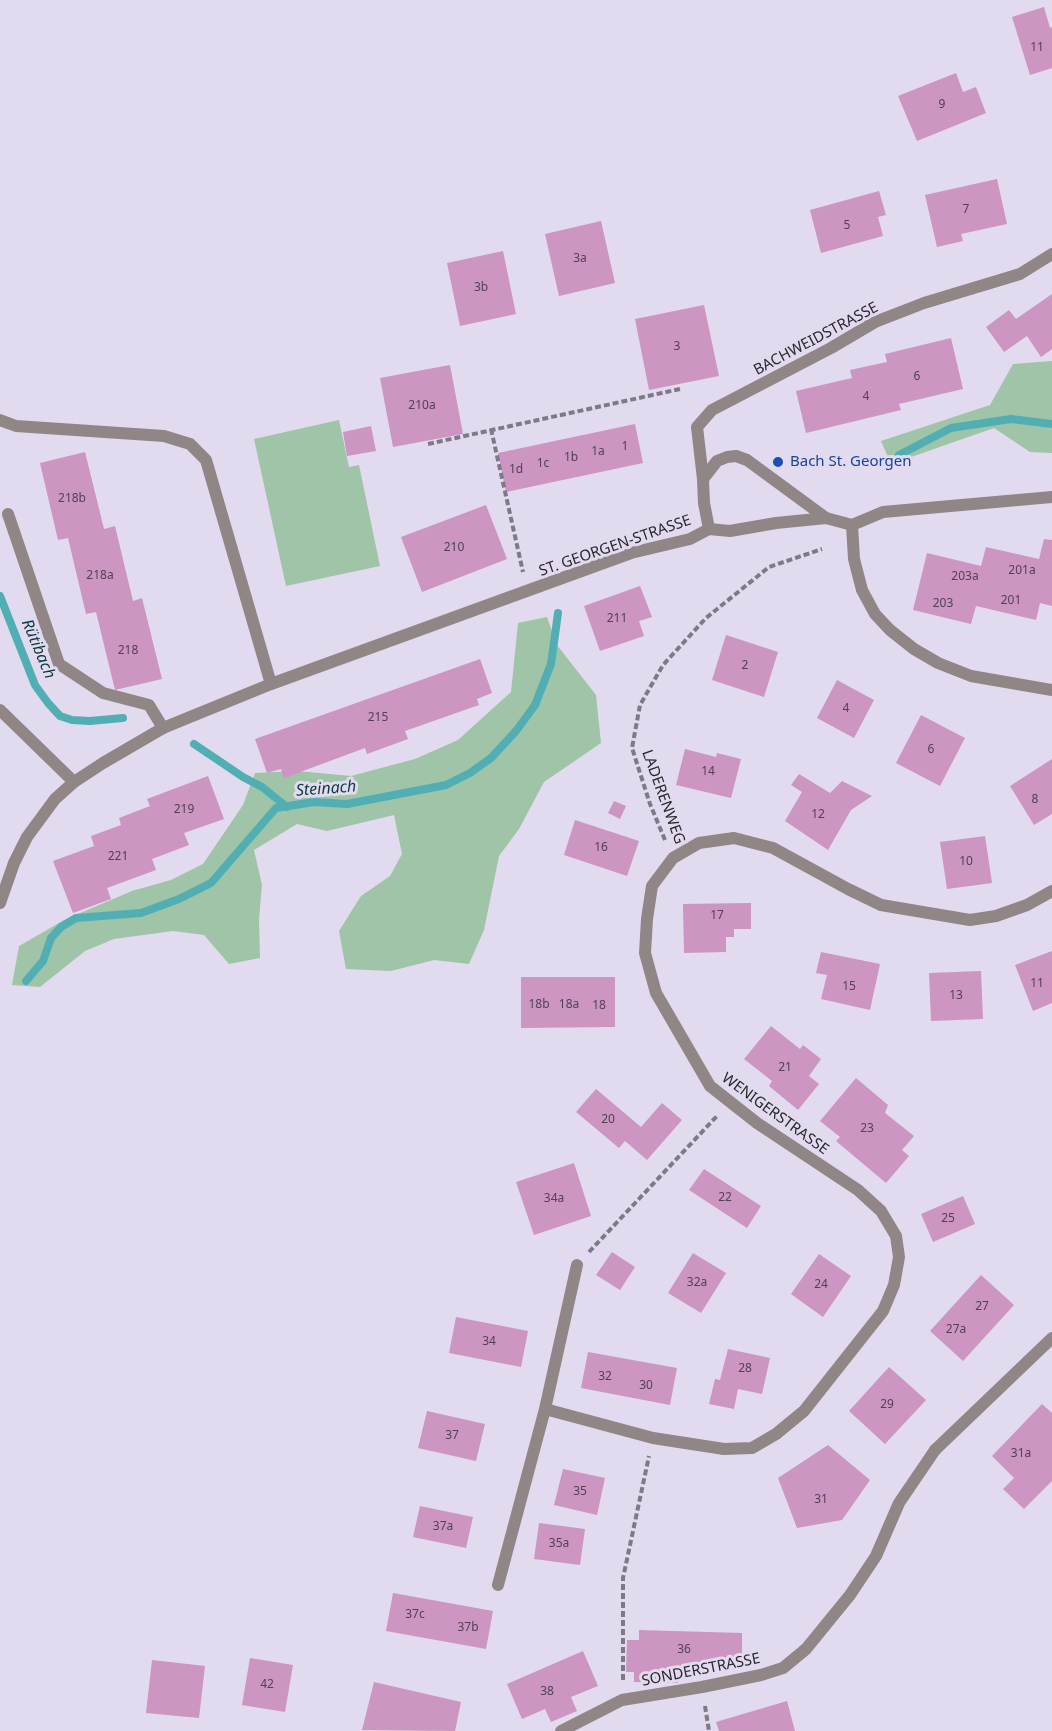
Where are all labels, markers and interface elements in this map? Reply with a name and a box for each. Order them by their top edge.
house number: 11 [1030,41,1044,55]
house number: 9 [939,98,945,112]
house number: 7 [963,203,969,217]
house number: 5 [844,219,850,233]
house number: 3a [573,252,587,266]
house number: 3b [474,281,488,295]
street label: BACHWEIDSTRASSE [751,299,881,379]
house number: 3 [674,340,680,354]
house number: 6 [914,370,920,384]
house number: 4 [863,390,869,404]
house number: 210a [408,399,436,413]
house number: 1 [622,440,628,454]
house number: 1a [591,445,605,459]
house number: 1b [564,451,578,465]
place label: Bach St. Georgen [790,453,912,471]
marker: Bach St. Georgen [771,455,785,469]
house number: 1c [537,457,549,471]
house number: 1d [509,463,523,477]
house number: 218b [58,492,86,506]
street label: ST. GEORGEN-STRASSE [537,511,693,581]
house number: 210 [444,541,464,555]
house number: 201a [1008,564,1036,578]
house number: 218a [86,569,114,583]
house number: 203a [951,570,979,584]
house number: 201 [1001,594,1021,608]
house number: 203 [933,597,953,611]
house number: 211 [607,612,627,626]
water label: Rütibach [17,616,59,682]
house number: 218 [118,644,138,658]
house number: 2 [742,659,748,673]
house number: 4 [843,702,849,716]
house number: 215 [368,711,388,725]
house number: 6 [928,743,934,757]
street label: LADERENWEG [638,747,688,847]
house number: 14 [701,765,715,779]
water label: Steinach [295,777,357,801]
house number: 8 [1032,793,1038,807]
house number: 219 [174,803,194,817]
house number: 12 [811,808,825,822]
house number: 16 [594,841,608,855]
house number: 221 [108,850,128,864]
house number: 10 [959,855,973,869]
house number: 17 [710,909,724,923]
house number: 11 [1030,977,1044,991]
house number: 15 [842,980,856,994]
house number: 13 [949,989,963,1003]
house number: 18b [528,998,550,1012]
house number: 18a [559,998,579,1012]
house number: 18 [592,999,606,1013]
house number: 21 [778,1061,792,1075]
street label: WENIGERSTRASSE [718,1069,832,1159]
house number: 20 [601,1113,615,1127]
house number: 23 [860,1122,874,1136]
house number: 22 [718,1191,732,1205]
house number: 34a [544,1192,564,1206]
house number: 25 [941,1212,955,1226]
house number: 32a [687,1276,707,1290]
house number: 24 [814,1278,828,1292]
house number: 27 [975,1300,989,1314]
house number: 27a [946,1323,966,1337]
house number: 34 [482,1335,496,1349]
house number: 28 [738,1362,752,1376]
house number: 32 [598,1370,612,1384]
house number: 30 [639,1379,653,1393]
house number: 29 [880,1398,894,1412]
house number: 37 [445,1429,459,1443]
house number: 31a [1011,1447,1031,1461]
house number: 35 [573,1485,587,1499]
house number: 31 [814,1493,828,1507]
house number: 37a [433,1520,453,1534]
house number: 35a [549,1537,569,1551]
house number: 37c [405,1608,425,1622]
house number: 37b [457,1621,479,1635]
house number: 36 [677,1643,691,1657]
street label: SONDERSTRASSE [640,1650,762,1690]
house number: 42 [260,1678,274,1692]
house number: 38 [540,1685,554,1699]

